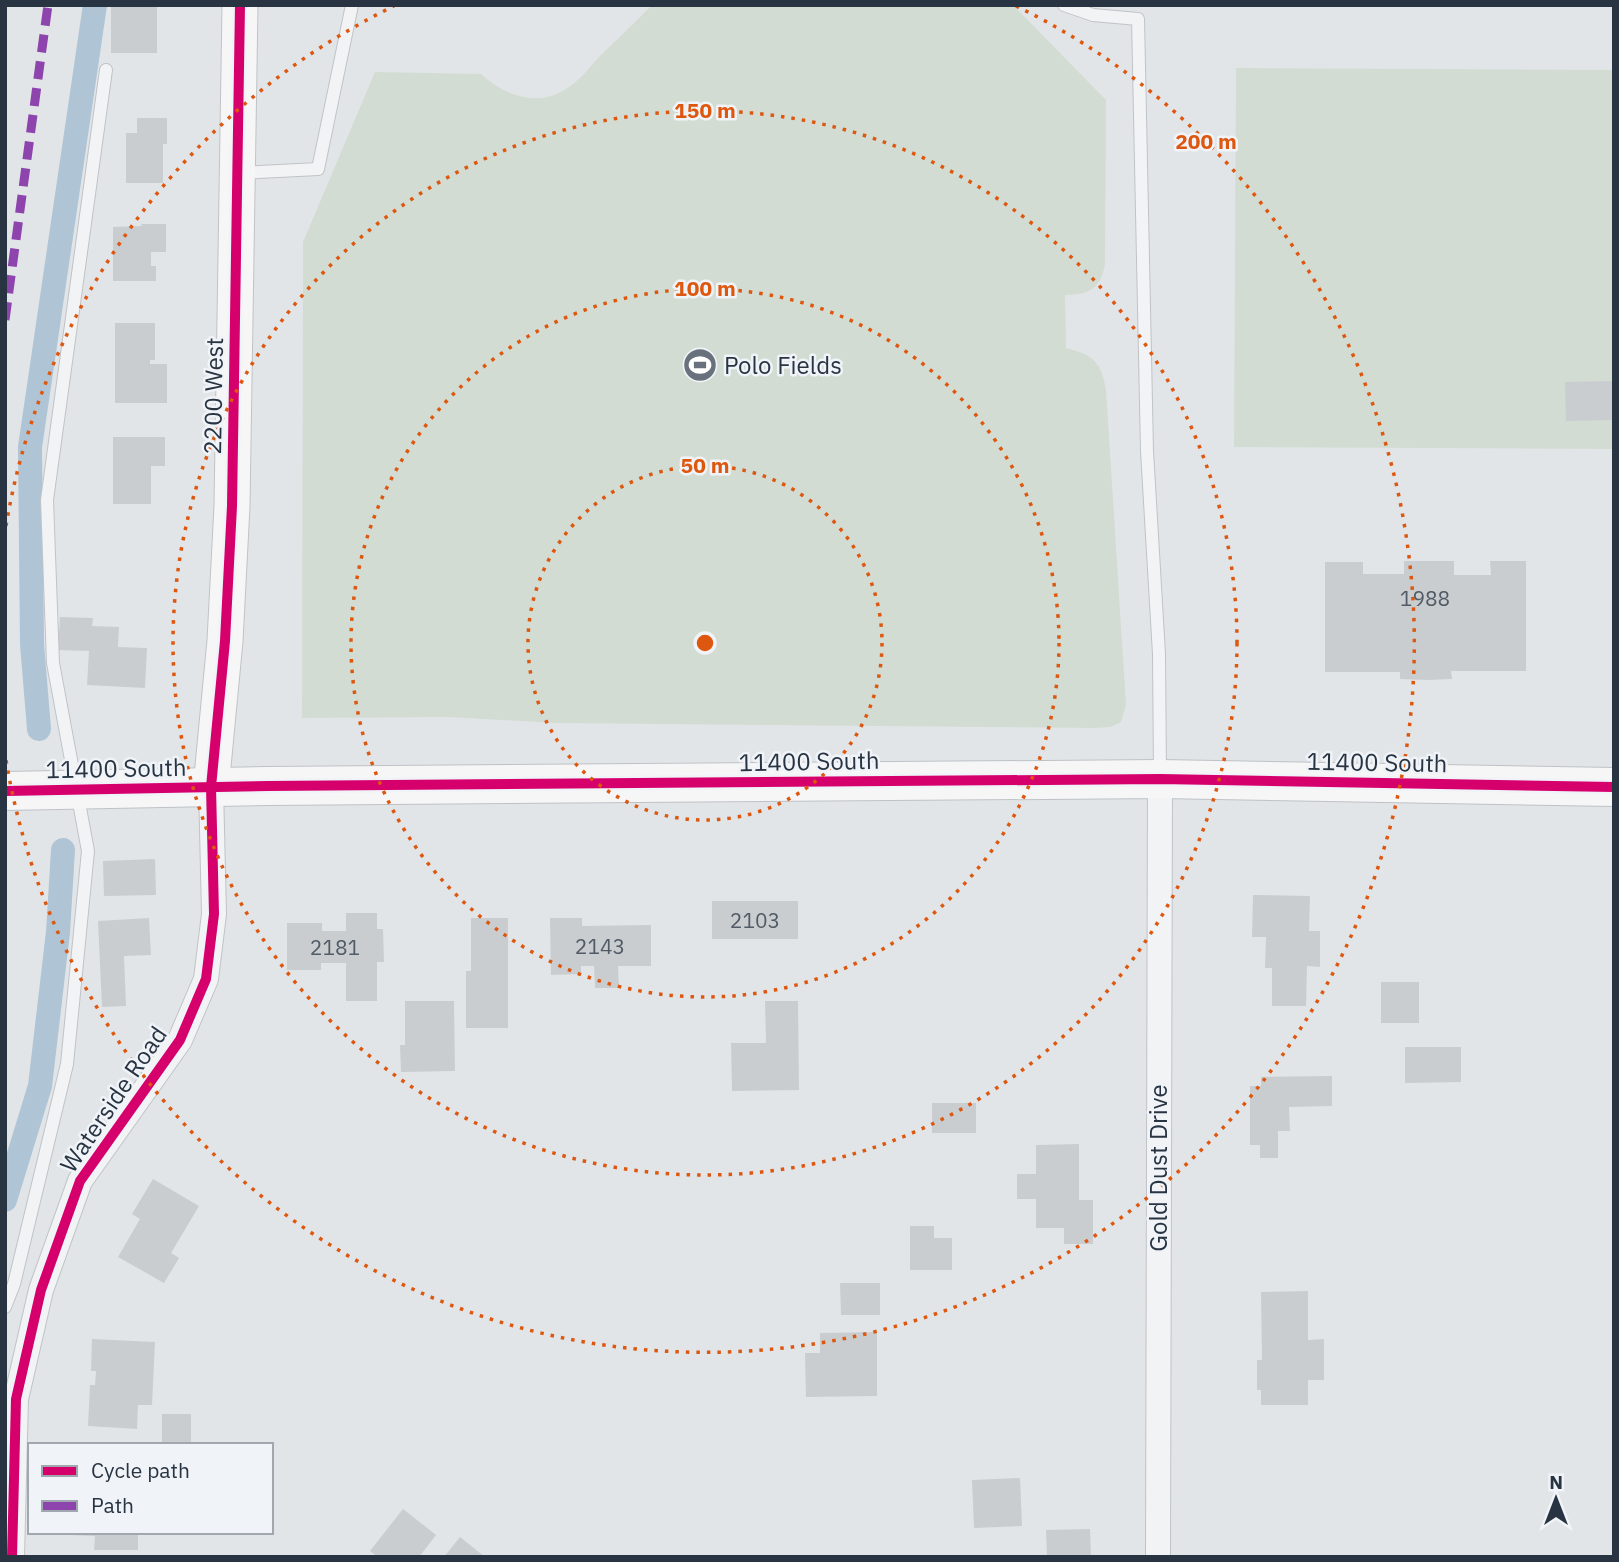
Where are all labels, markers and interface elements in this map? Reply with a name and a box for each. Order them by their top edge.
text: 150 m [674,96,736,124]
text: 200 m [1175,127,1237,155]
text: 100 m [674,274,736,302]
street label: 2200 West [196,337,230,455]
sports icon: Polo Fields [681,346,719,384]
place label: Polo Fields [724,349,842,381]
text: 50 m [681,451,729,479]
house number: 1988 [1400,584,1450,612]
centre of rings [693,631,717,655]
street label: 11400 South [738,744,880,778]
street label: 11400 South [1306,745,1448,779]
street label: 11400 South [45,751,187,785]
house number: 2103 [730,906,780,934]
house number: 2143 [575,932,625,960]
house number: 2181 [310,933,360,961]
street label: Waterside Road [52,1020,174,1178]
street label: Gold Dust Drive [1142,1084,1174,1252]
legend [28,1443,273,1534]
text: Cycle path [91,1456,190,1484]
north arrow [1521,1464,1591,1534]
text: N [1549,1470,1563,1494]
text: Path [91,1491,134,1519]

